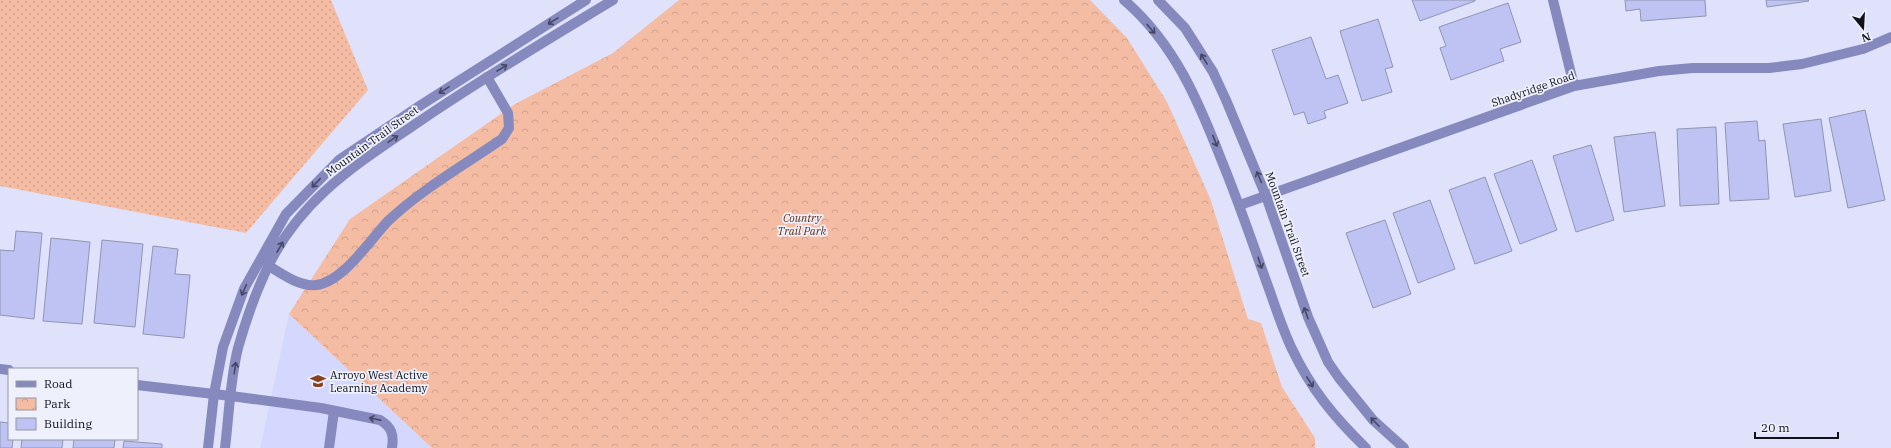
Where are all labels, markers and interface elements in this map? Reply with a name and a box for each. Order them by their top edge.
north arrow [1843,8,1883,48]
one-way arrow [548,17,559,25]
one-way arrow [1146,23,1155,33]
text: N [1860,30,1872,46]
one-way arrow [1200,53,1208,65]
one-way arrow [496,64,507,72]
street label: Shadyridge Road [1489,68,1577,110]
one-way arrow [438,86,449,95]
street label: Mountain Trail Street [323,103,421,179]
one-way arrow [1211,134,1219,146]
one-way arrow [388,135,399,143]
street label: Mountain Trail Street [1262,170,1314,279]
one-way arrow [1254,171,1262,183]
one-way arrow [311,178,321,188]
park label: Country Trail Park [778,211,827,238]
one-way arrow [277,241,284,253]
one-way arrow [1257,256,1264,269]
one-way arrow [240,283,248,295]
one-way arrow [1302,307,1310,319]
one-way arrow [231,362,239,375]
legend [8,368,138,440]
place label: Arroyo West Active Learning Academy [330,368,428,395]
school or university icon: Arroyo West Active Learning Academy [309,372,327,390]
text: Road [44,376,73,391]
one-way arrow [1307,376,1315,388]
text: Park [44,396,70,411]
scale bar [1755,414,1838,440]
one-way arrow [369,415,382,423]
text: Building [44,416,92,431]
one-way arrow [1370,417,1380,426]
text: 20 m [1761,420,1790,435]

